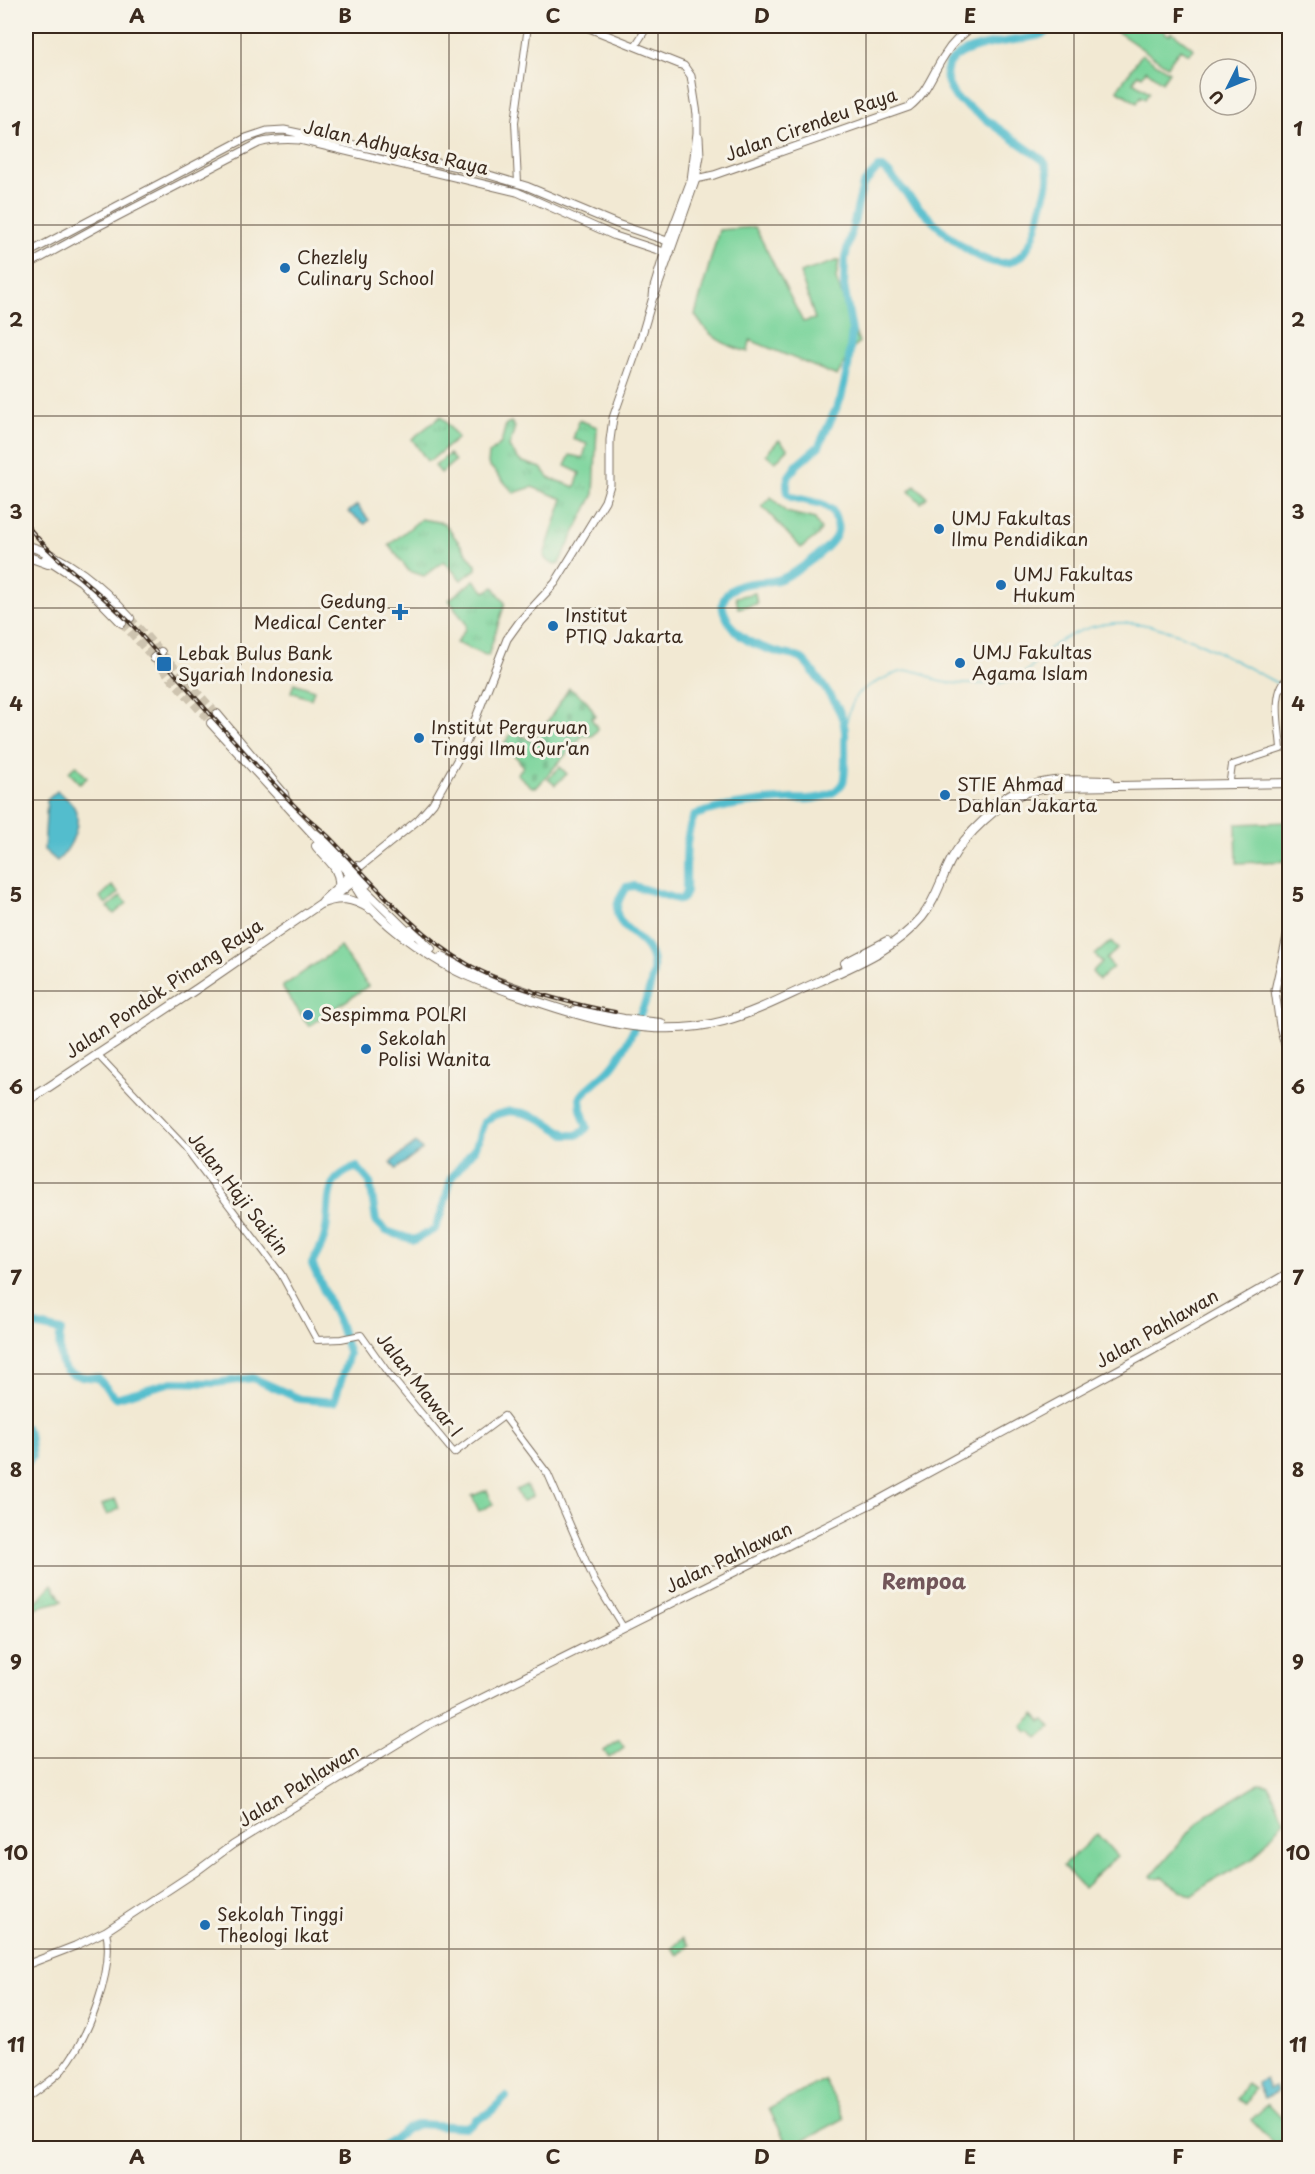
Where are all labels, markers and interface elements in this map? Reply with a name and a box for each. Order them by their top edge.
text: A [129,0,145,30]
text: B [338,0,352,30]
text: C [545,0,561,30]
text: D [754,0,770,30]
text: E [964,0,976,30]
text: F [1172,0,1184,30]
north arrow [1198,57,1258,117]
street label: Jalan Cirendeu Raya [721,80,900,167]
text: U [1203,85,1229,111]
street label: Jalan Adhyaksa Raya [301,112,492,181]
text: 1 [11,113,21,143]
text: 1 [1293,113,1303,143]
place label: Chezlely Culinary School [297,243,434,291]
marker: Chezlely Culinary School [278,261,292,275]
text: 2 [9,304,23,334]
text: 2 [1291,304,1305,334]
text: 3 [9,496,23,526]
text: 3 [1291,496,1305,526]
place label: UMJ Fakultas Ilmu Pendidikan [951,504,1088,552]
marker: UMJ Fakultas Ilmu Pendidikan [932,522,946,536]
place label: UMJ Fakultas Hukum [1013,560,1133,608]
marker: UMJ Fakultas Hukum [994,578,1008,592]
place label: Gedung Medical Center [254,587,387,635]
place label: Institut PTIQ Jakarta [565,601,683,649]
marker: Gedung Medical Center [391,603,409,621]
marker: Institut PTIQ Jakarta [546,619,560,633]
place label: UMJ Fakultas Agama Islam [972,638,1092,686]
place label: Lebak Bulus Bank Syariah Indonesia [178,639,333,687]
marker: Lebak Bulus Bank Syariah Indonesia [155,655,173,673]
marker: UMJ Fakultas Agama Islam [953,656,967,670]
text: 4 [9,688,23,718]
text: 4 [1291,688,1305,718]
place label: Institut Perguruan Tinggi Ilmu Qur'an [431,713,590,761]
marker: Institut Perguruan Tinggi Ilmu Qur'an [412,731,426,745]
place label: STIE Ahmad Dahlan Jakarta [957,770,1098,818]
marker: STIE Ahmad Dahlan Jakarta [938,788,952,802]
text: 5 [10,879,22,909]
text: 5 [1292,879,1304,909]
street label: Jalan Pondok Pinang Raya [59,911,268,1064]
place label: Sespimma POLRI [320,1000,467,1027]
marker: Sespimma POLRI [301,1008,315,1022]
place label: Sekolah Polisi Wanita [378,1024,491,1072]
marker: Sekolah Polisi Wanita [359,1042,373,1056]
text: 6 [9,1071,23,1101]
text: 6 [1291,1071,1305,1101]
street label: Jalan Haji Saikin [182,1126,296,1261]
text: 7 [10,1262,22,1292]
text: 7 [1292,1262,1304,1292]
street label: Jalan Pahlawan [1090,1281,1223,1374]
street label: Jalan Mawar I [371,1326,470,1442]
text: 8 [10,1454,22,1484]
text: 8 [1292,1454,1304,1484]
street label: Jalan Pahlawan [660,1514,796,1599]
district label: Rempoa [882,1564,967,1596]
text: 9 [10,1646,22,1676]
text: 9 [1292,1646,1304,1676]
street label: Jalan Pahlawan [232,1737,364,1833]
text: 10 [4,1837,28,1867]
text: 10 [1286,1837,1310,1867]
place label: Sekolah Tinggi Theologi Ikat [217,1900,344,1948]
marker: Sekolah Tinggi Theologi Ikat [198,1918,212,1932]
text: 11 [7,2029,25,2059]
text: 11 [1289,2029,1307,2059]
text: A [129,2141,145,2171]
text: B [338,2141,352,2171]
text: C [545,2141,561,2171]
text: D [754,2141,770,2171]
text: E [964,2141,976,2171]
text: F [1172,2141,1184,2171]

